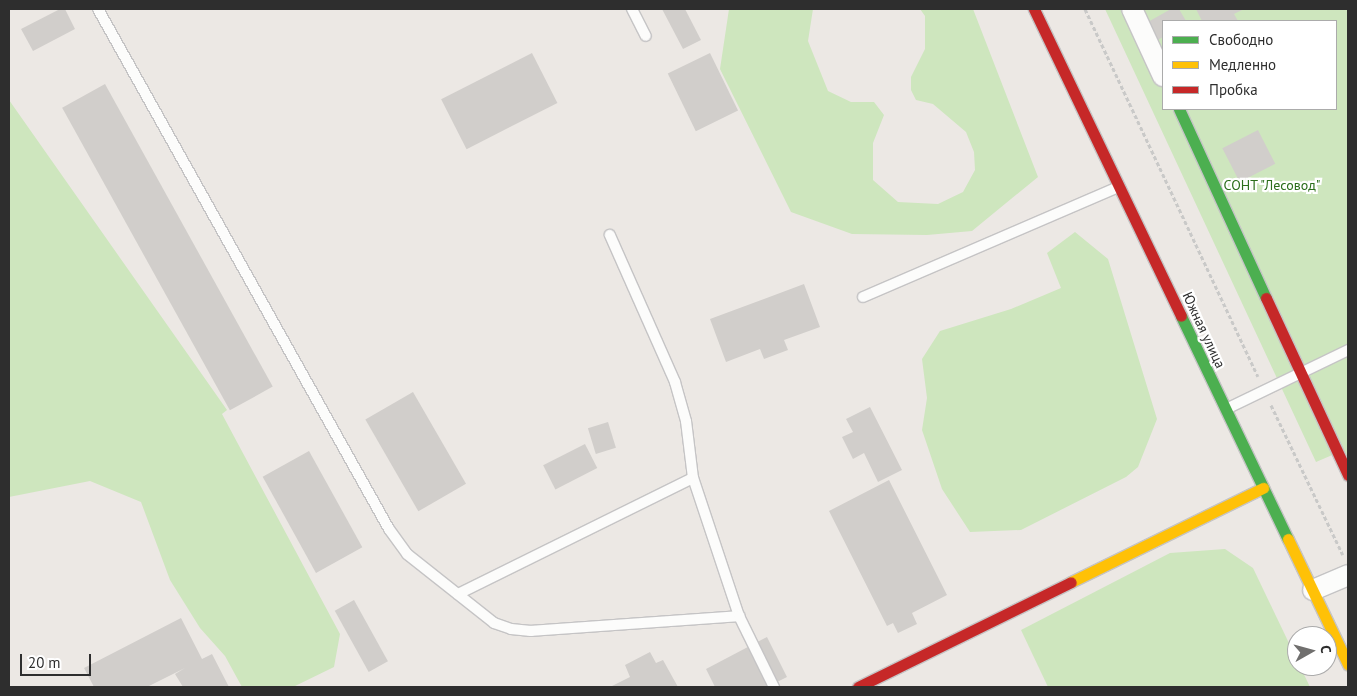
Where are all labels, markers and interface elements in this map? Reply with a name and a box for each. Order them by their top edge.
legend [1162,20,1337,110]
text: Свободно [1209,30,1273,49]
text: Медленно [1209,55,1276,74]
text: Пробка [1209,80,1258,99]
park label: СОНТ "Лесовод" [1223,177,1321,193]
street label: Южная улица [1179,289,1229,371]
north arrow [1287,626,1337,676]
scale bar [22,644,94,676]
text: С [1316,644,1335,654]
text: 20 m [28,653,61,672]

